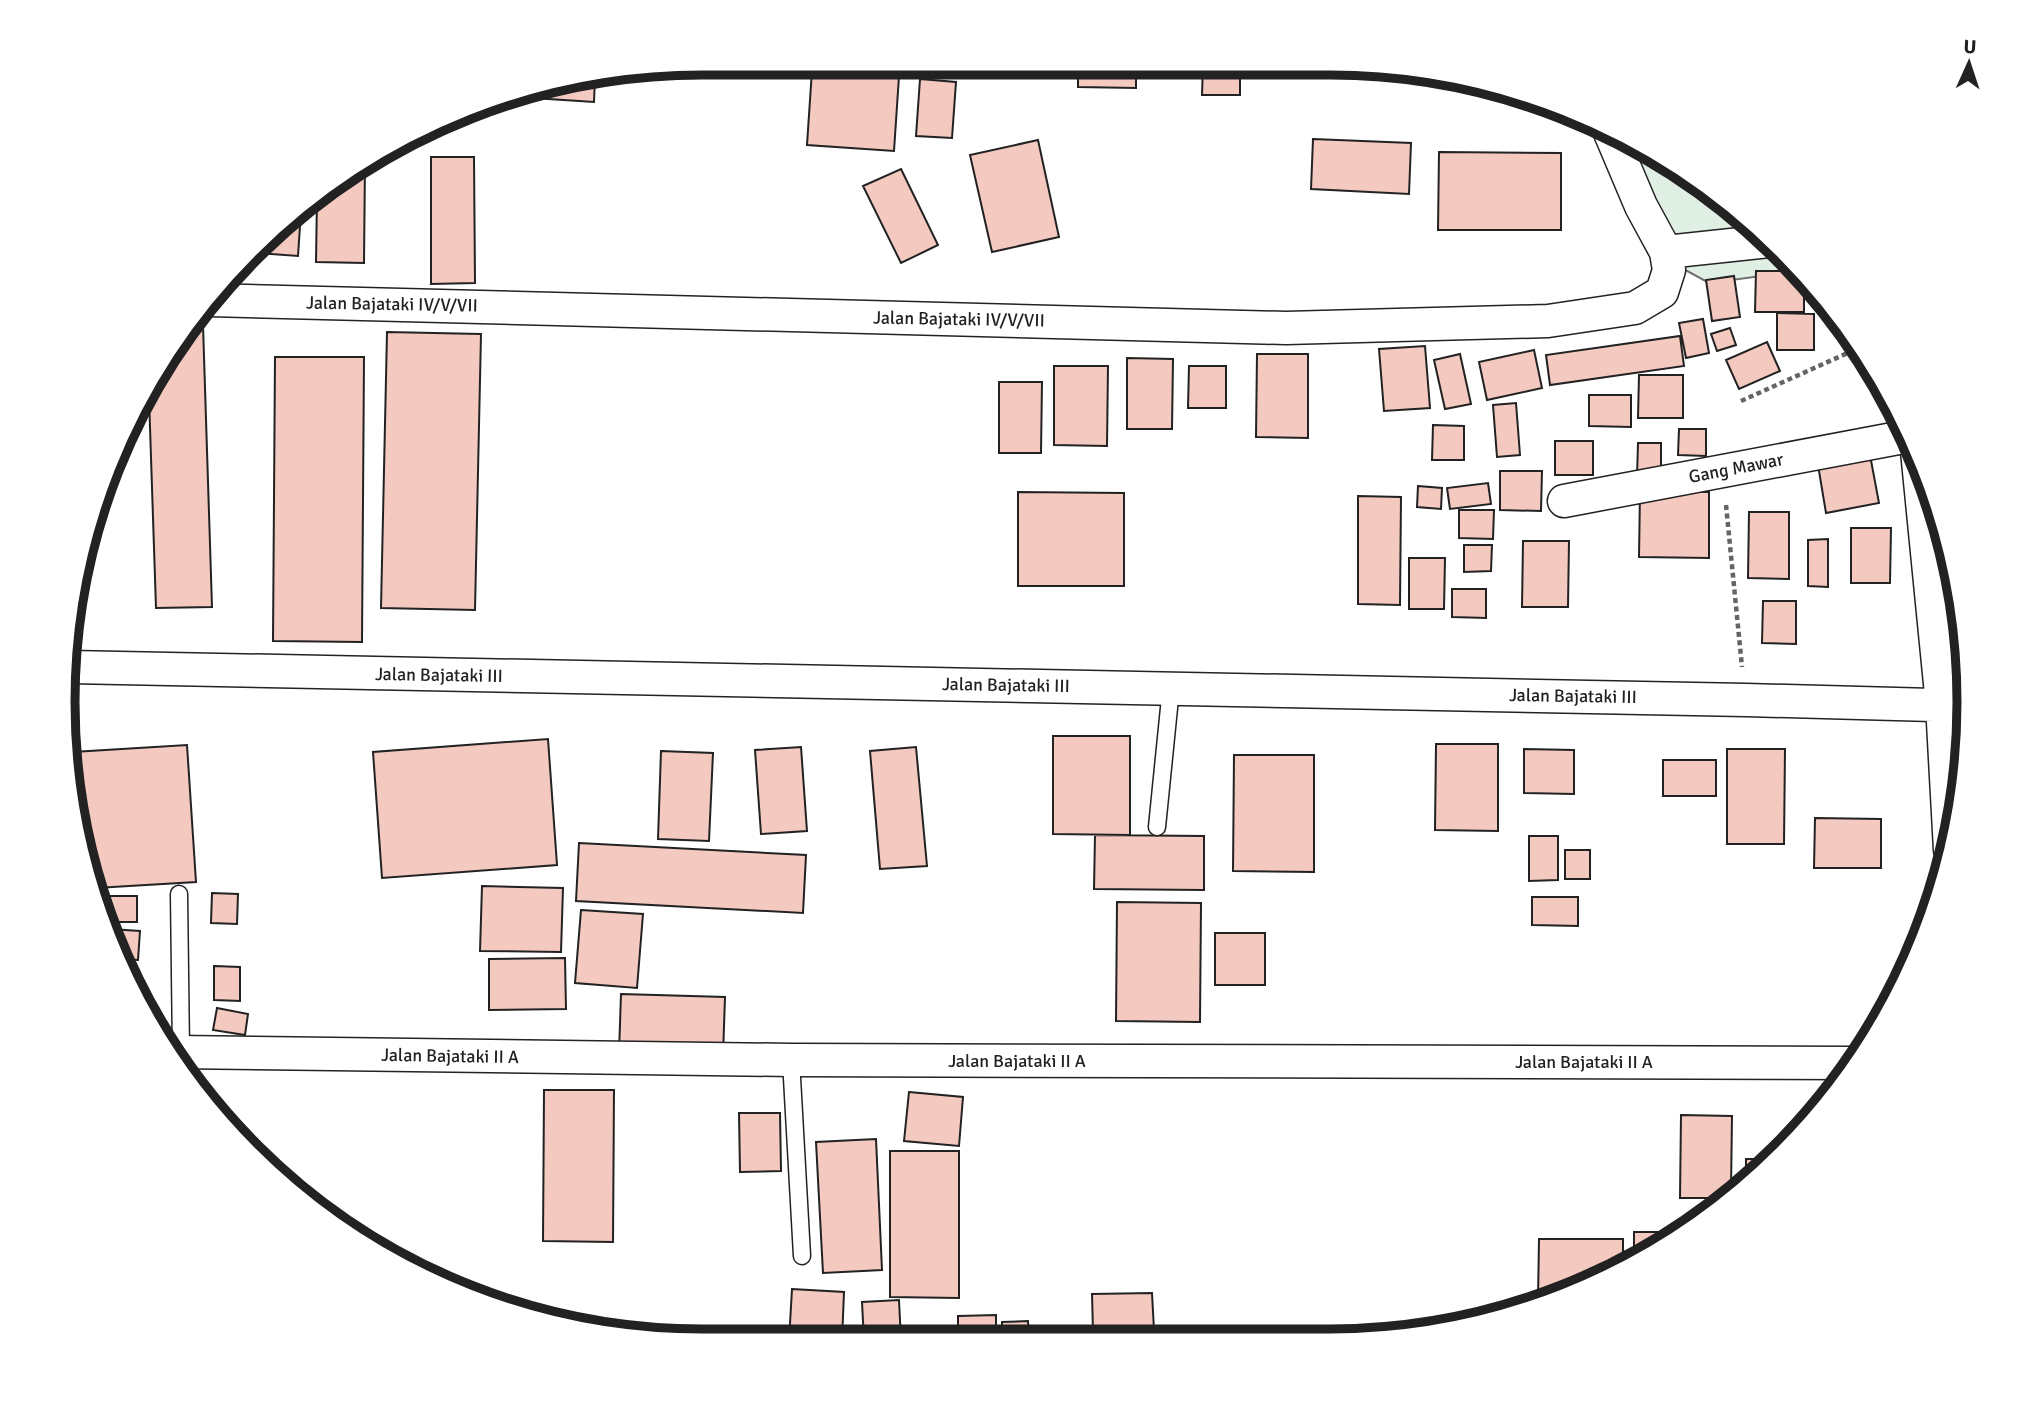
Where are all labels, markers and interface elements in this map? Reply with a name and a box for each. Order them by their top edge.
north arrow [1934,28,2004,98]
text: U [1963,35,1977,59]
street label: Jalan Bajataki IV/V/VII [306,292,478,316]
street label: Jalan Bajataki IV/V/VII [873,307,1045,331]
street label: Gang Mawar [1687,448,1786,488]
street label: Jalan Bajataki III [375,663,503,687]
street label: Jalan Bajataki III [942,673,1070,697]
street label: Jalan Bajataki III [1509,684,1637,708]
street label: Jalan Bajataki II A [381,1044,519,1068]
street label: Jalan Bajataki II A [948,1050,1086,1072]
street label: Jalan Bajataki II A [1515,1051,1653,1073]

